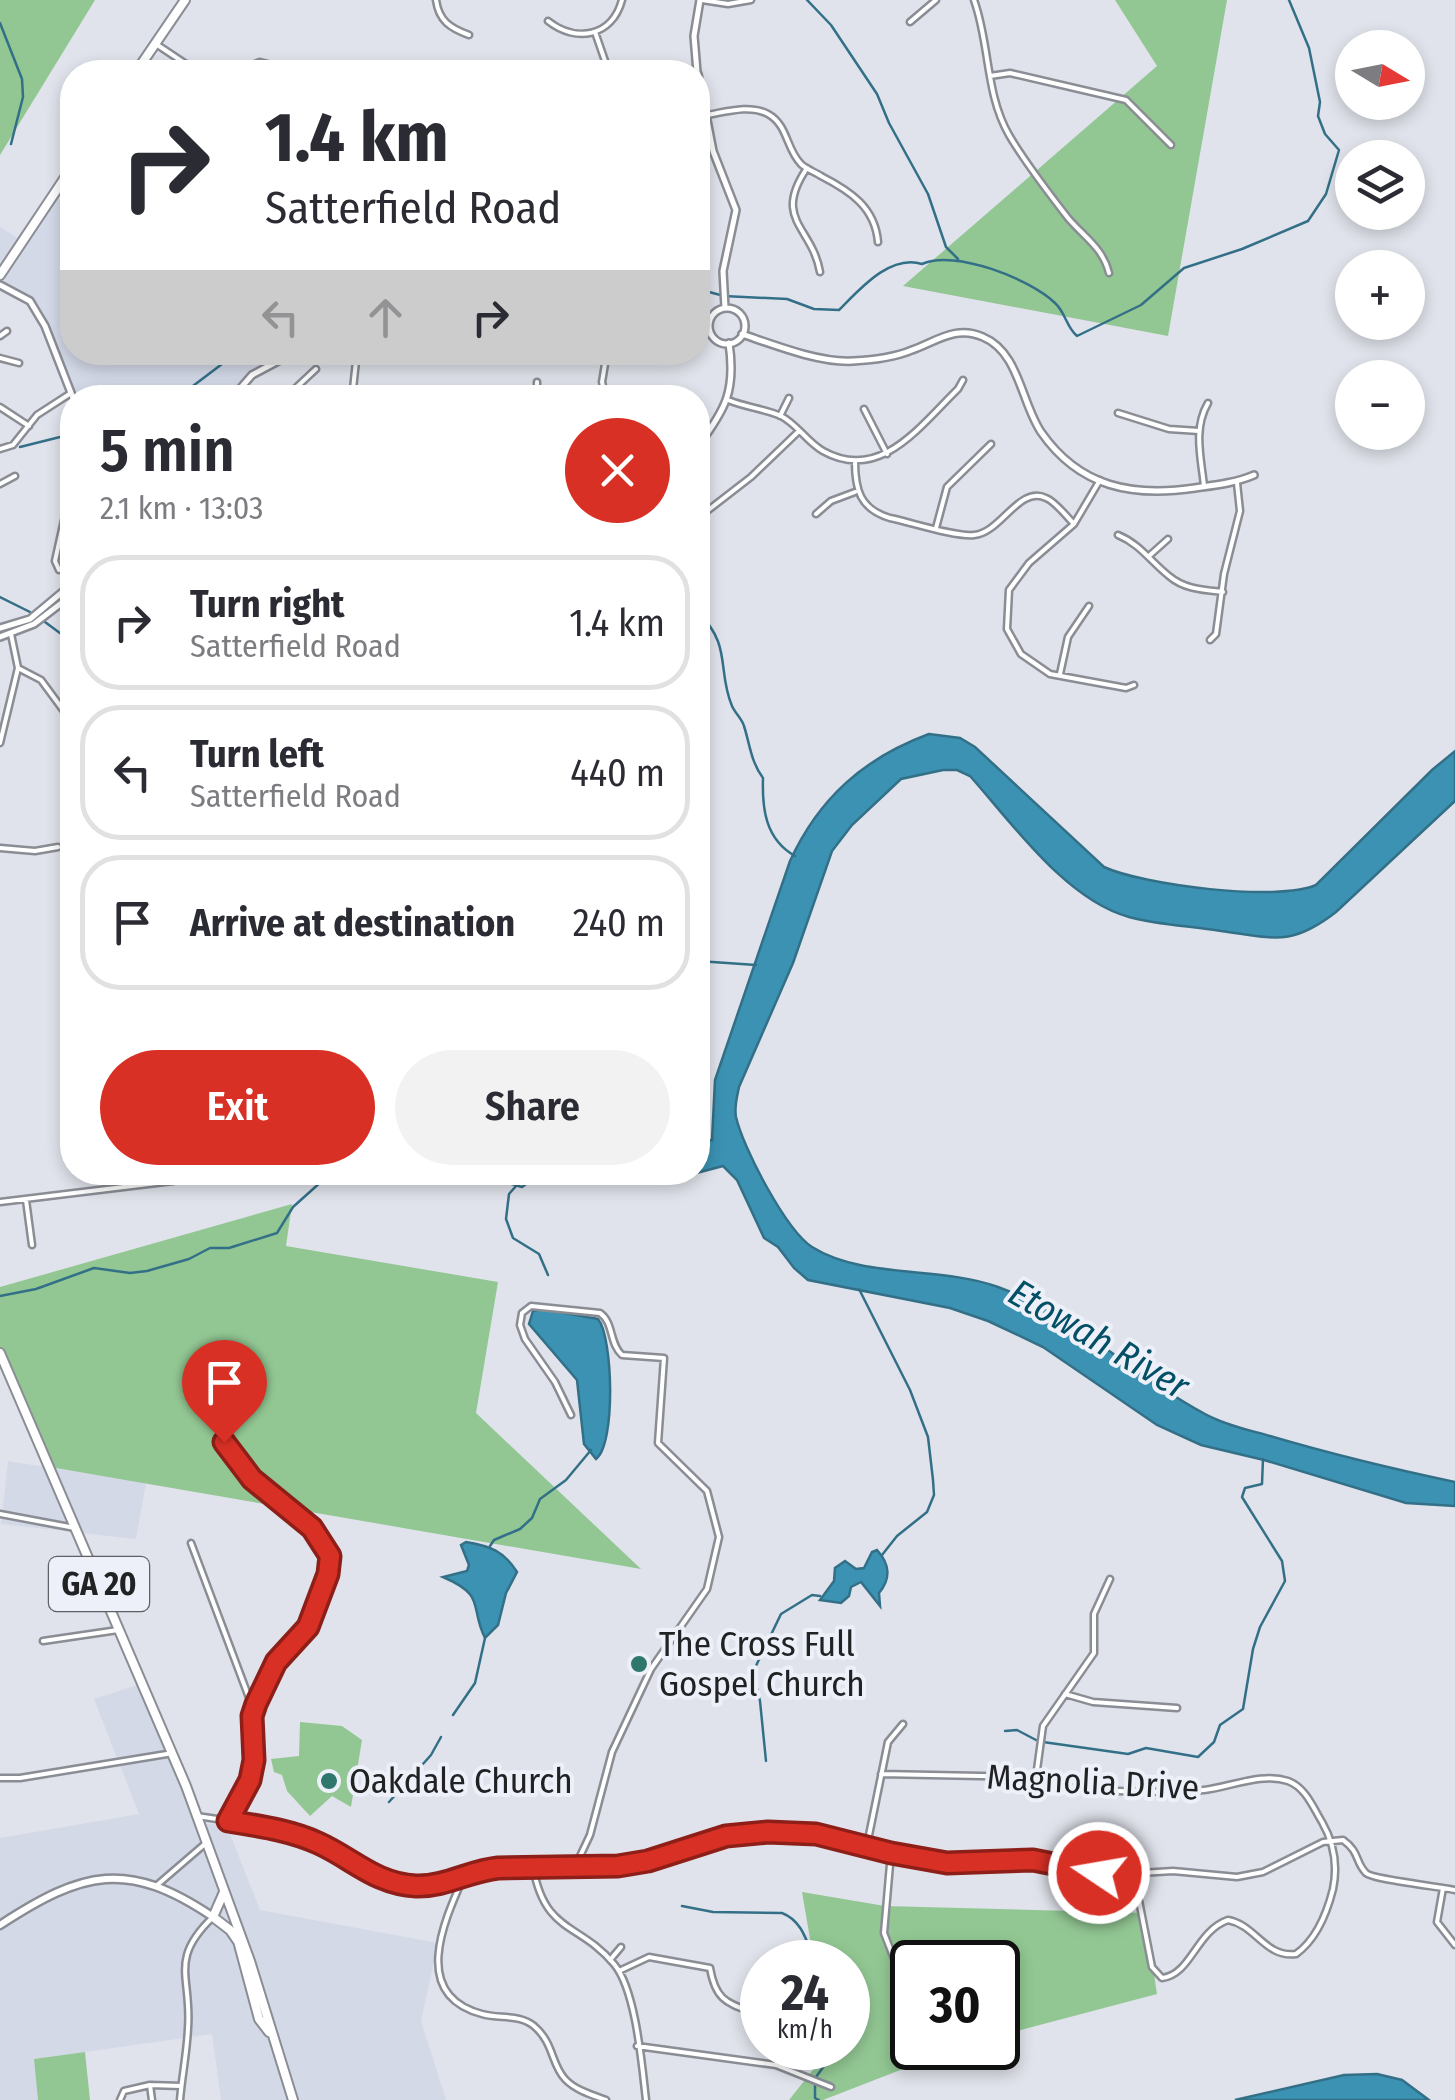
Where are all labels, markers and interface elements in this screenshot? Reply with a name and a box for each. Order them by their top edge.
north arrow [1335,30,1425,120]
map controls [1335,30,1425,450]
text: 1.4 km [265,96,449,180]
icon: right [100,100,230,230]
button: layers [1335,140,1425,230]
text: Satterfield Road [265,181,561,235]
button: + [1335,250,1425,340]
icon: left [253,290,308,345]
icon: ahead [358,290,413,345]
icon: right [463,290,518,345]
button: − [1335,360,1425,450]
text: 5 min [100,415,235,487]
button: close [565,418,670,523]
text: 2.1 km · 13:03 [100,489,264,527]
text: Turn right [190,581,344,627]
icon: right [105,595,160,650]
text: 1.4 km [569,600,665,646]
text: Satterfield Road [190,627,401,665]
text: Turn left [190,731,324,777]
icon: left [105,745,160,800]
text: 440 m [570,750,665,796]
text: Satterfield Road [190,777,401,815]
icon: arrive [105,895,160,950]
text: Arrive at destination [190,900,515,946]
text: 240 m [573,900,665,946]
button: Exit [100,1050,375,1165]
button: Share [395,1050,670,1165]
water label: Etowah River [1001,1269,1199,1410]
pin [182,1340,267,1443]
icon: arrive [197,1355,252,1410]
road number: GA 20 [49,1557,149,1611]
place label: The Cross Full Gospel Church [659,1623,865,1705]
marker: The Cross Full Gospel Church [628,1653,650,1675]
street label: Magnolia Drive [986,1755,1200,1809]
place label: Oakdale Church [349,1760,573,1802]
marker: Oakdale Church [318,1770,340,1792]
position arrow [1047,1821,1151,1925]
speed limit sign: 30 [890,1940,1020,2070]
text: 24 [781,1963,829,2023]
text: km/h [777,2015,833,2045]

